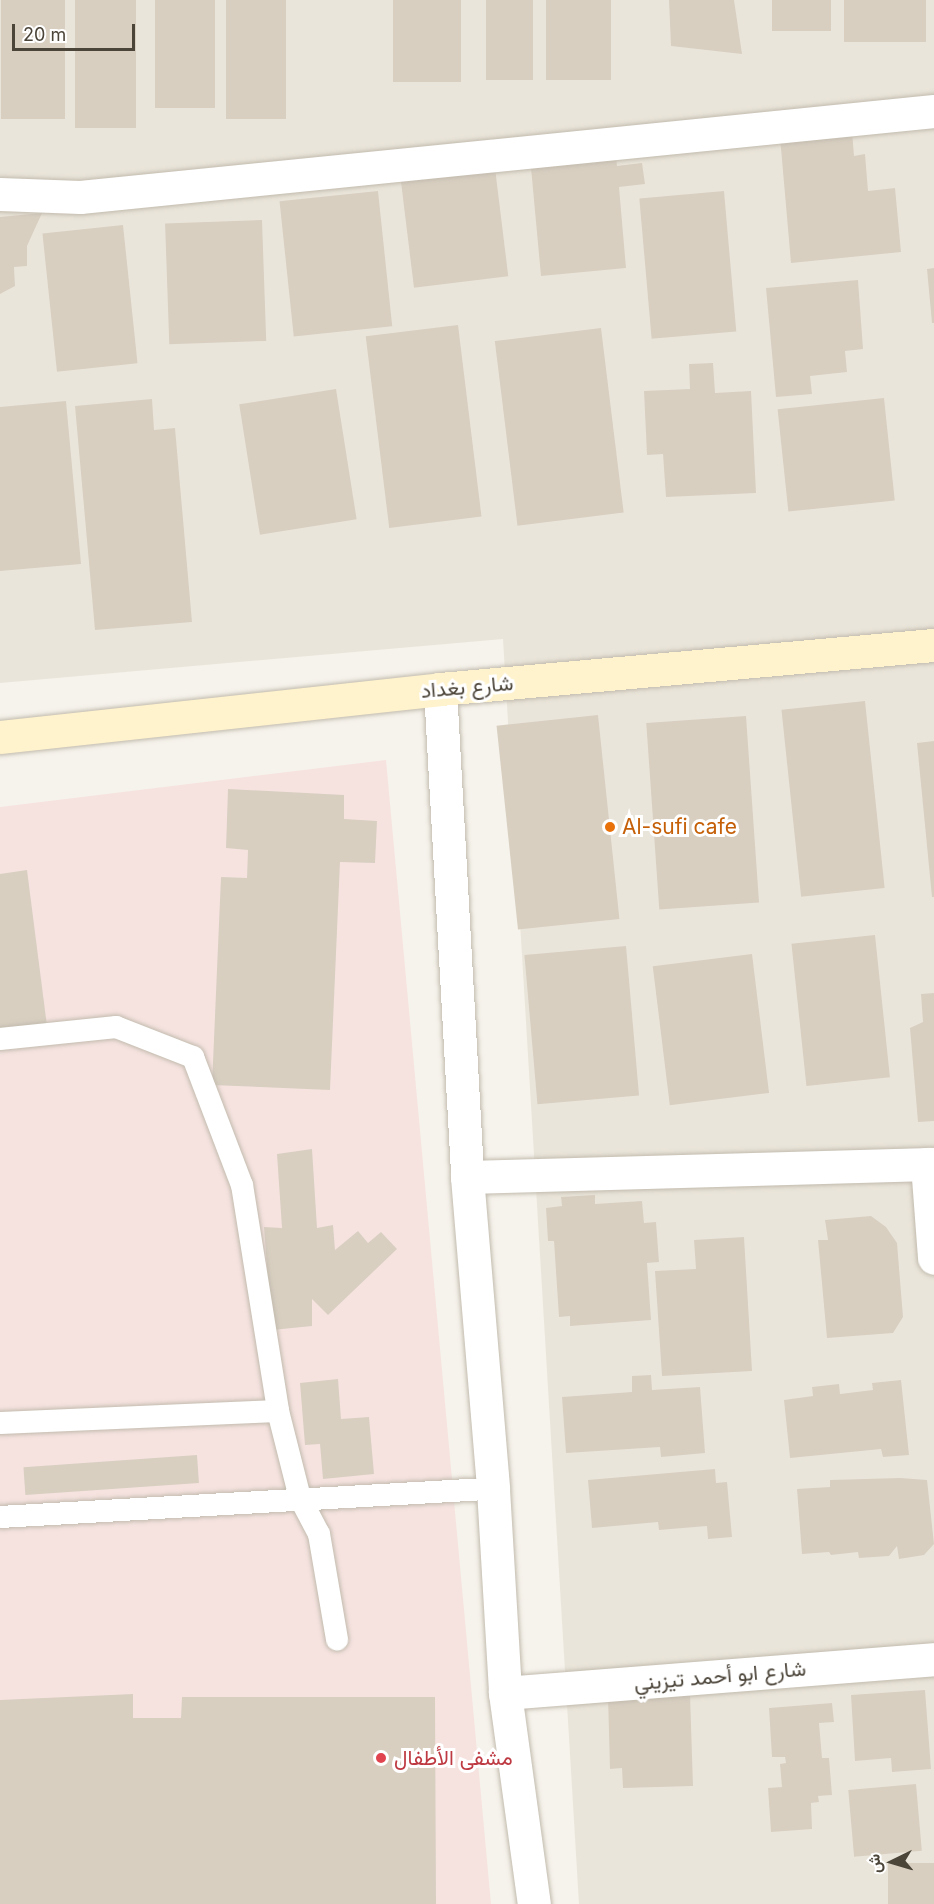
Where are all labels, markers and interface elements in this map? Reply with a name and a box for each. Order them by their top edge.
scale bar [15,12,138,50]
text: 20 m [23,24,66,45]
street label: شارع بغداد [420,670,514,704]
place label: Al-sufi cafe [622,814,737,840]
marker: Al-sufi cafe [603,820,617,834]
street label: شارع ابو أحمد تيزيني [633,1656,807,1696]
place label: مشفى الأطفال [394,1745,513,1771]
marker: مشفى الأطفال [372,1749,390,1767]
north arrow [862,1832,922,1892]
text: ش [863,1853,885,1874]

